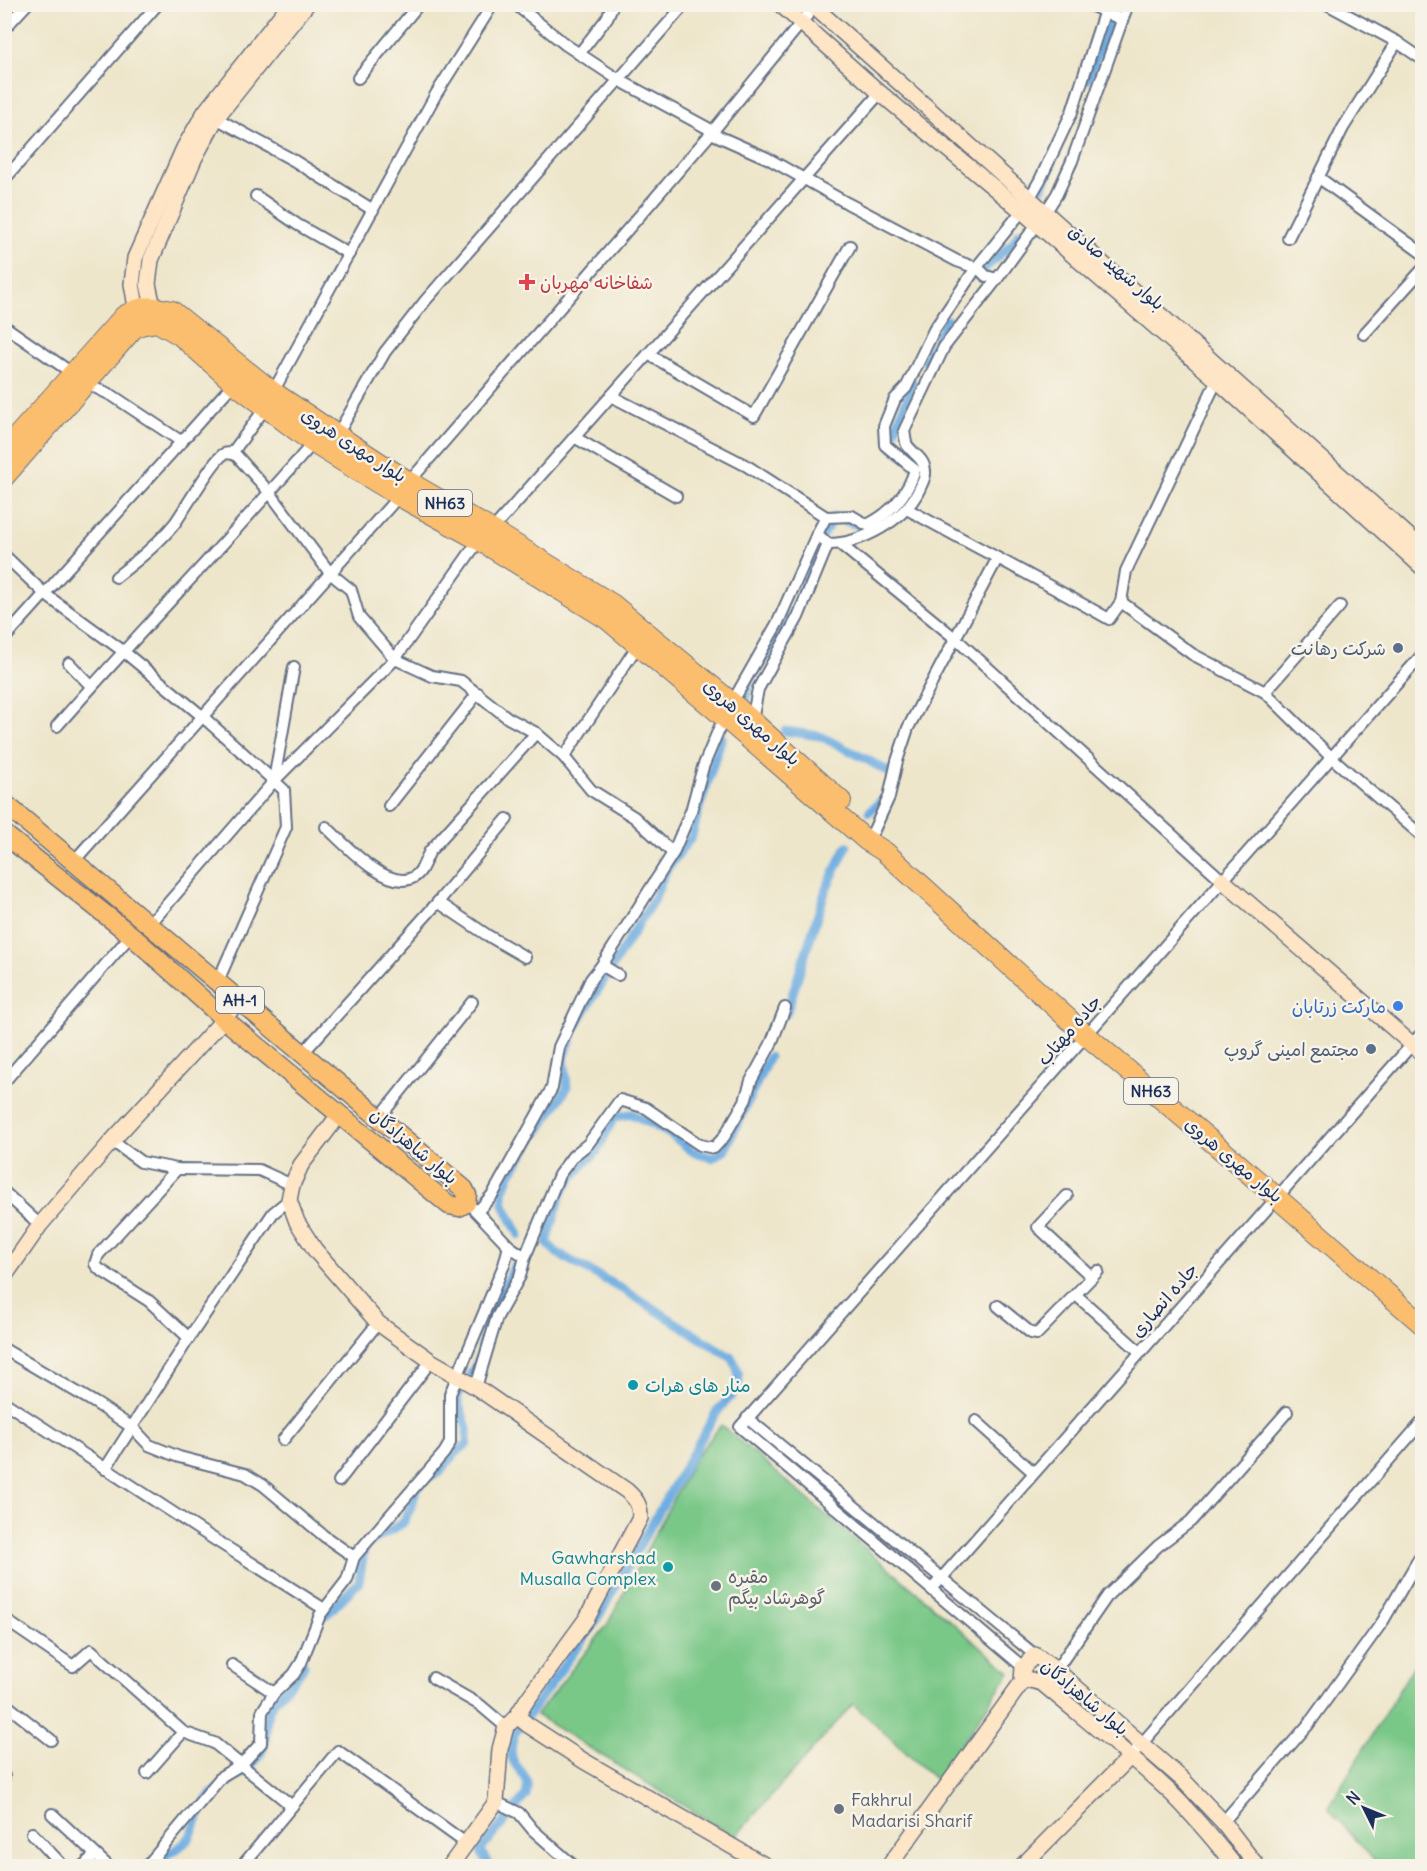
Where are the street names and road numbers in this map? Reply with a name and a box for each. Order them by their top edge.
street label: بلوار شهید صادق [1064,219,1170,315]
street label: بلوار مهری هروی [297,402,411,488]
road number: NH63 [418,490,472,516]
street label: بلوار مهری هروی [699,674,805,770]
road number: AH-1 [216,987,264,1013]
street label: جاده مهتاب [1032,990,1106,1070]
road number: NH63 [1124,1078,1178,1104]
street label: بلوار شاهزادگان [366,1103,462,1189]
street label: بلوار مهری هروی [1180,1112,1288,1208]
street label: جاده انصاری [1125,1258,1203,1342]
street label: بلوار شاهزادگان [1037,1654,1133,1740]

